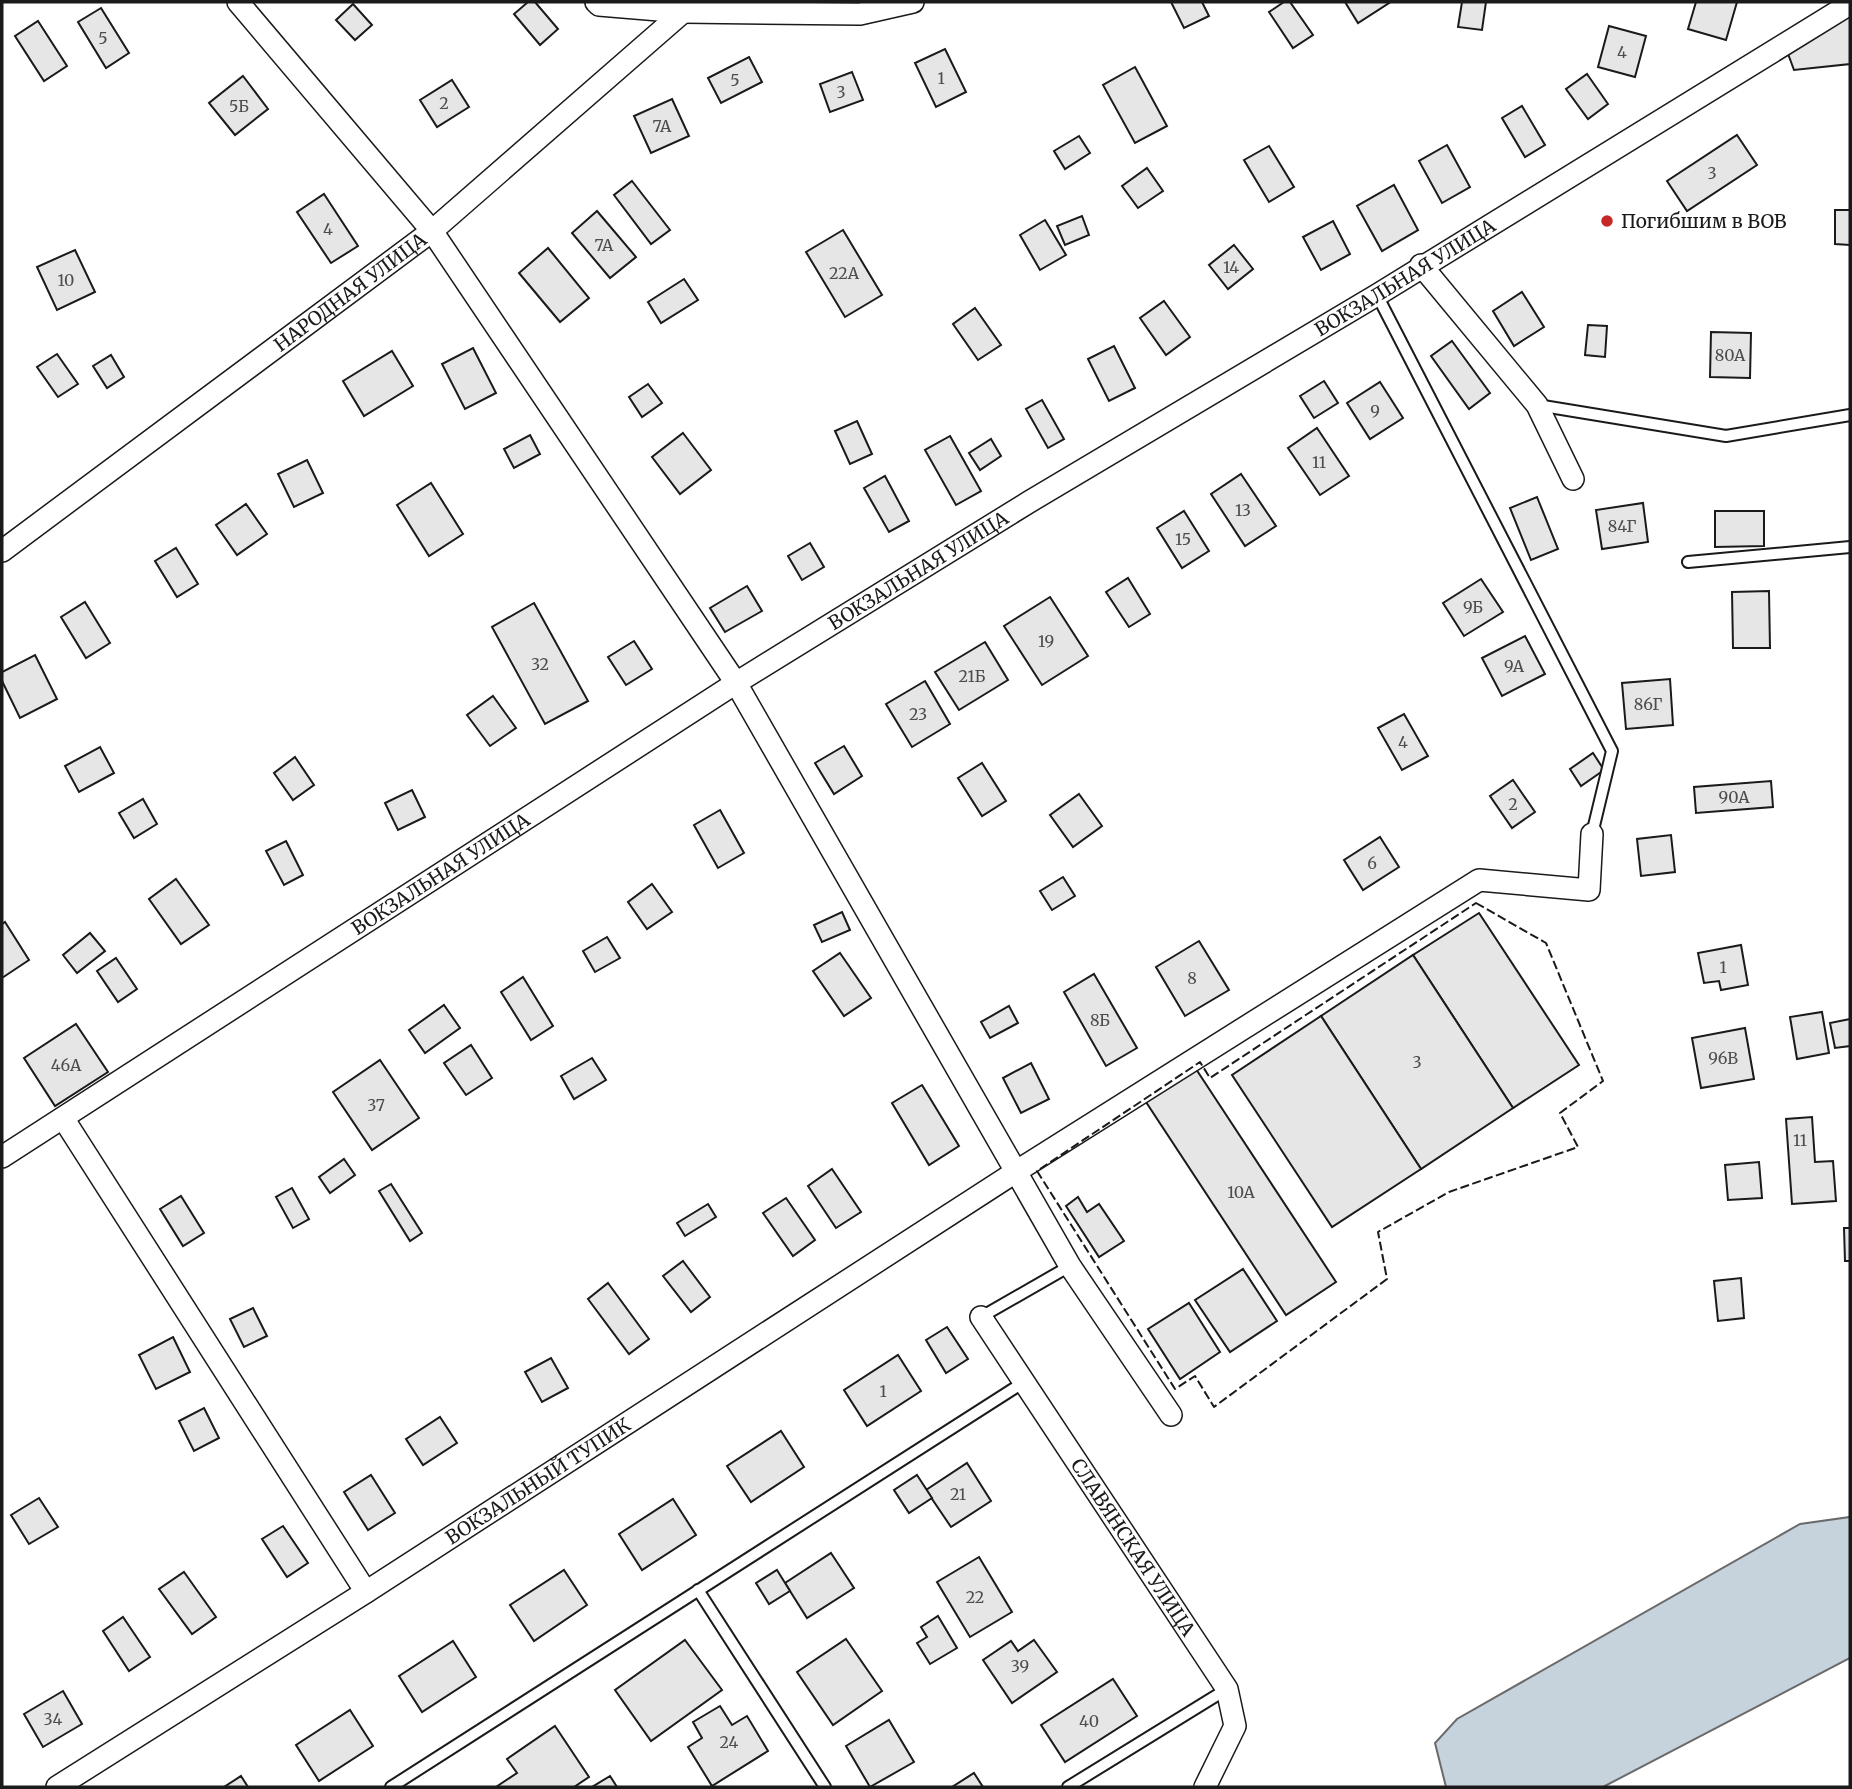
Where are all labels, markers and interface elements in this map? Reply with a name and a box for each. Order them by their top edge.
house number: 5 [98,28,108,48]
house number: 4 [1617,42,1627,62]
house number: 1 [937,68,945,88]
house number: 5 [730,70,740,90]
house number: 3 [836,82,846,102]
house number: 2 [439,93,449,113]
house number: 5Б [229,96,249,116]
house number: 7А [653,116,672,136]
house number: 3 [1707,163,1717,183]
place label: Погибшим в ВОВ [1621,209,1787,233]
street label: ВОКЗАЛЬНАЯ УЛИЦА [1310,213,1500,341]
marker: Погибшим в ВОВ [1599,213,1615,229]
house number: 4 [323,219,333,239]
street label: НАРОДНАЯ УЛИЦА [269,227,432,356]
house number: 7А [595,235,614,255]
house number: 14 [1223,257,1239,277]
house number: 22А [829,263,860,283]
house number: 10 [58,270,74,290]
house number: 80А [1715,345,1746,365]
house number: 9 [1370,401,1380,421]
house number: 11 [1312,452,1326,472]
house number: 13 [1235,500,1251,520]
street label: ВОКЗАЛЬНАЯ УЛИЦА [824,505,1013,635]
house number: 84Г [1608,516,1636,536]
house number: 15 [1175,529,1191,549]
house number: 9Б [1463,597,1483,617]
house number: 19 [1038,631,1054,651]
house number: 32 [531,654,549,674]
house number: 9А [1504,656,1525,676]
house number: 21Б [959,666,985,686]
house number: 86Г [1634,694,1662,714]
house number: 23 [909,704,927,724]
house number: 4 [1398,732,1408,752]
house number: 90А [1719,787,1750,807]
house number: 2 [1508,794,1518,814]
street label: ВОКЗАЛЬНАЯ УЛИЦА [347,807,534,940]
house number: 6 [1367,853,1377,873]
house number: 1 [1719,957,1727,977]
house number: 8 [1187,968,1197,988]
house number: 8Б [1090,1010,1110,1030]
house number: 96В [1708,1048,1738,1068]
house number: 3 [1412,1052,1422,1072]
house number: 46А [51,1055,82,1075]
house number: 37 [367,1095,385,1115]
house number: 11 [1793,1130,1807,1150]
house number: 10А [1227,1182,1256,1202]
house number: 1 [879,1381,887,1401]
street label: ВОКЗАЛЬНЫЙ ТУПИК [441,1412,635,1549]
street label: СЛАВЯНСКАЯ УЛИЦА [1066,1454,1201,1641]
house number: 21 [950,1484,966,1504]
house number: 22 [966,1587,984,1607]
house number: 39 [1011,1656,1029,1676]
house number: 34 [44,1709,63,1729]
house number: 40 [1079,1711,1099,1731]
house number: 24 [720,1732,739,1752]

